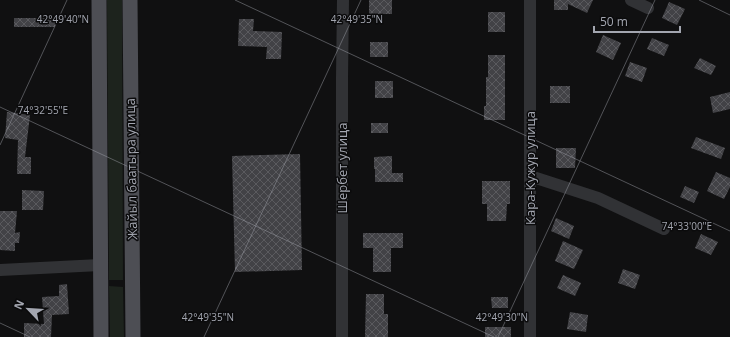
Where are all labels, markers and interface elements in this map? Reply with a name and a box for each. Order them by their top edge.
scale bar [594,8,680,34]
text: 42°49'40"N [37,12,89,26]
text: 42°49'35"N [331,12,383,26]
text: 50 m [600,13,628,30]
street label: Жайыл баатыра улица [121,98,141,240]
text: 74°32'55"E [18,103,68,117]
street label: Кара-Кужур улица [521,111,539,225]
street label: Шербет улица [333,123,351,213]
text: 74°33'00"E [662,219,712,233]
north arrow [8,289,48,329]
text: N [10,297,27,312]
text: 42°49'35"N [182,310,234,324]
text: 42°49'30"N [476,310,528,324]

